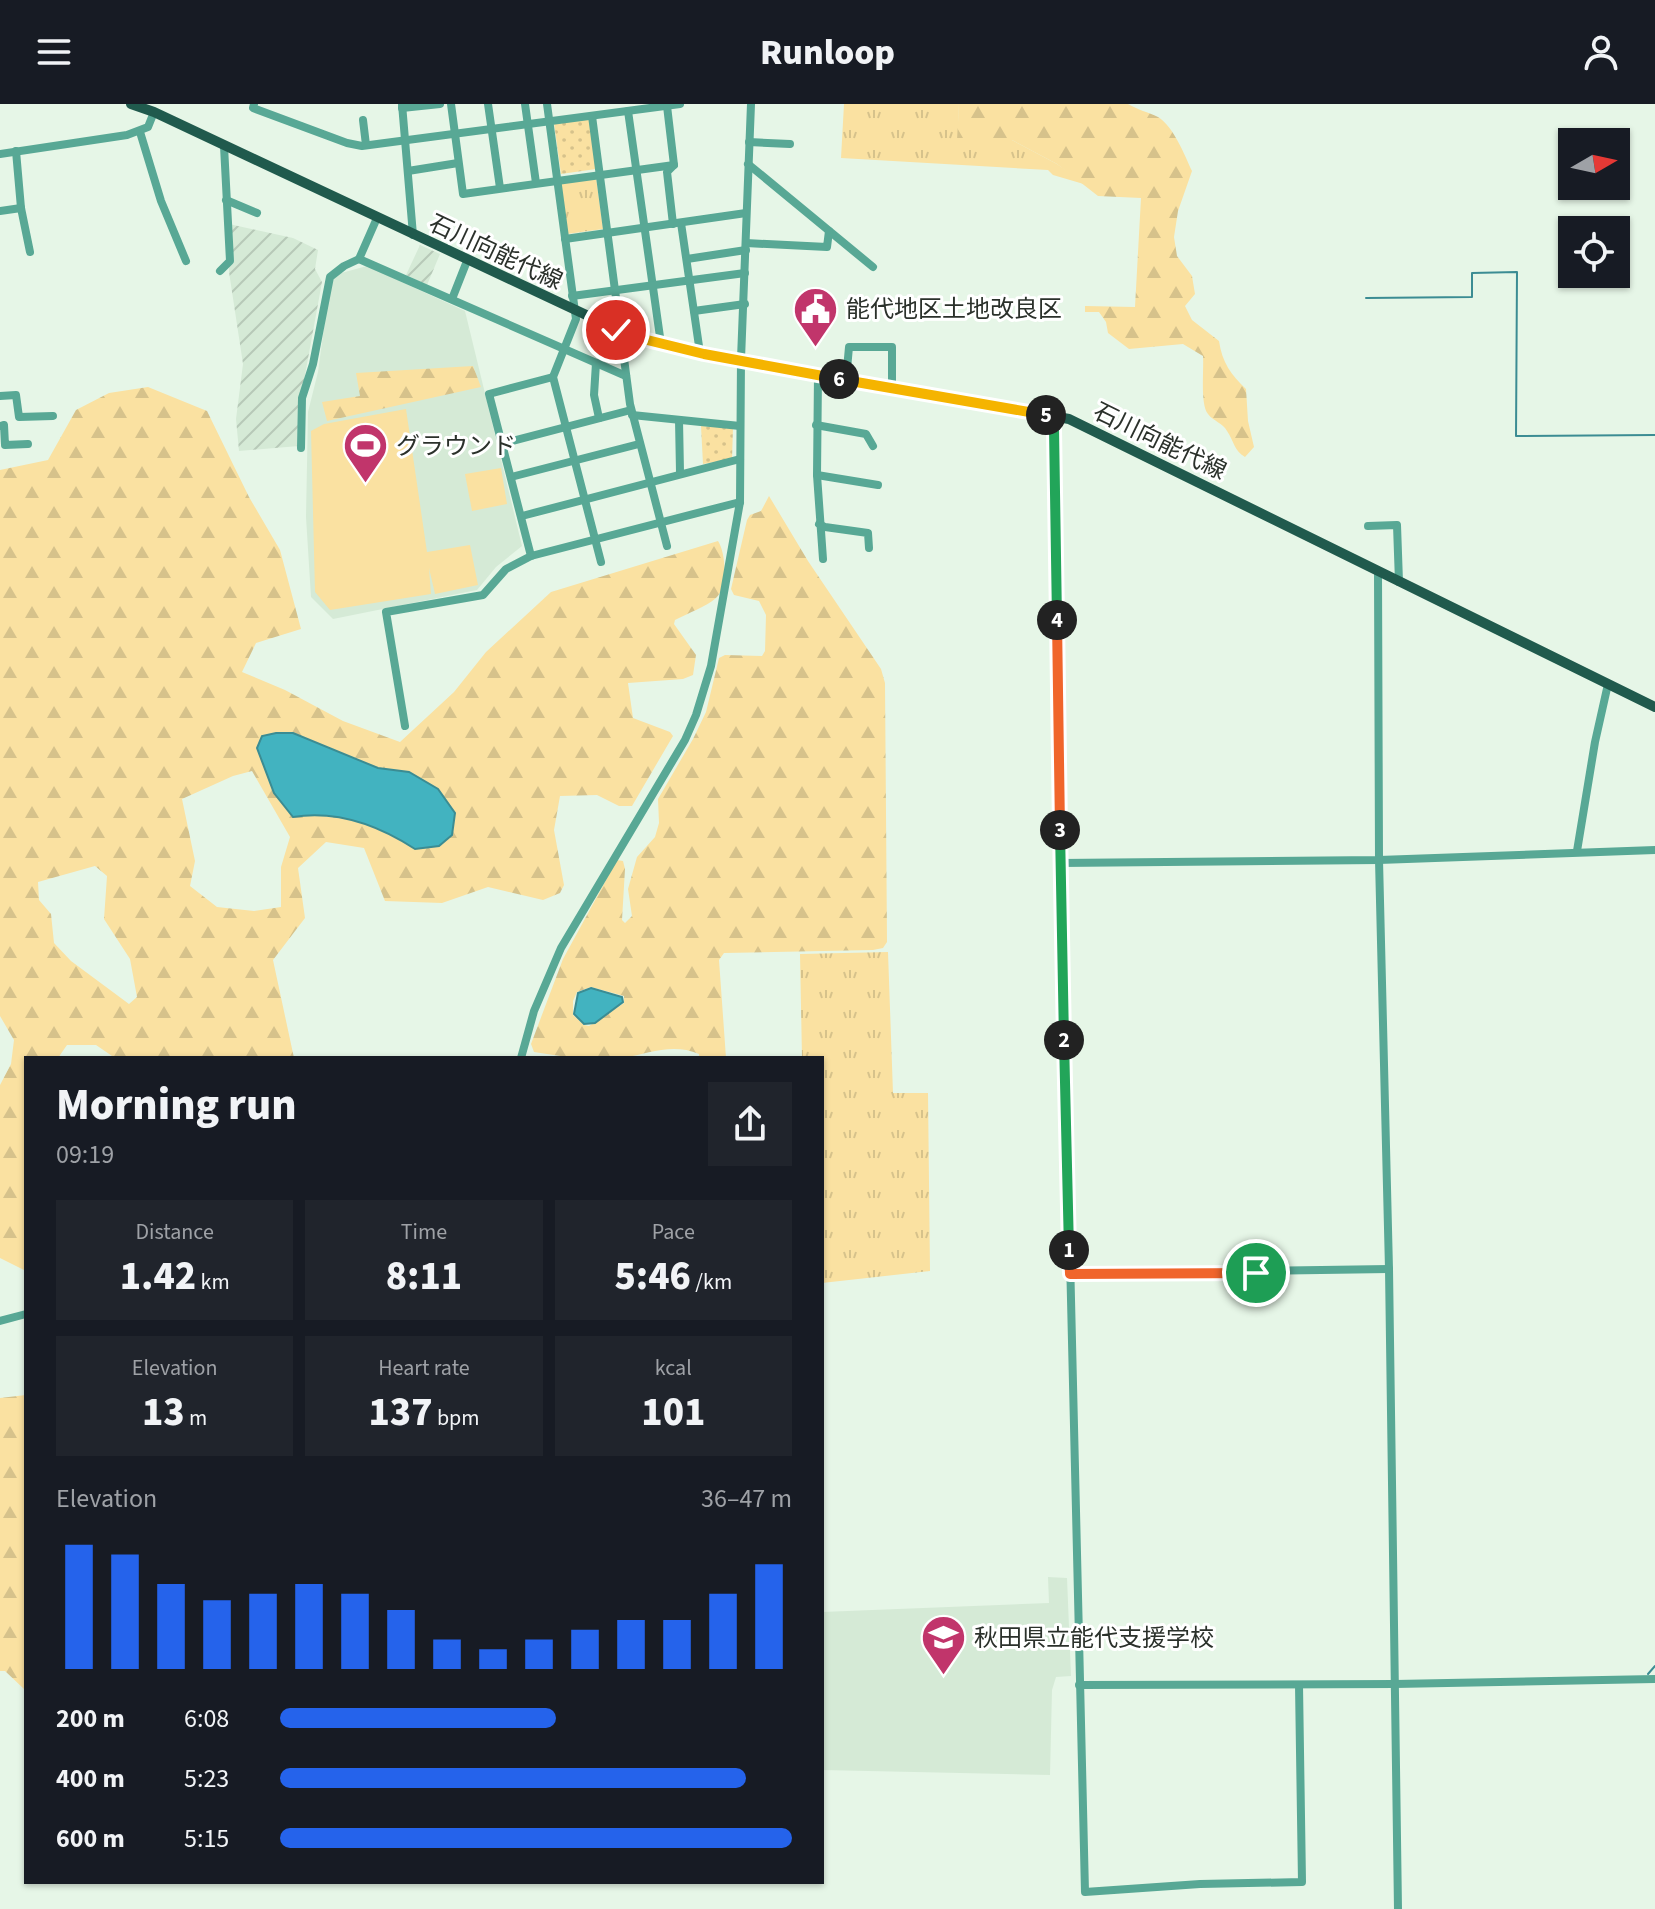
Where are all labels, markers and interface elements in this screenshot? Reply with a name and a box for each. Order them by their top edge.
text: Runloop [760,27,895,78]
icon: menu [32,30,76,74]
icon: person [1579,30,1623,74]
north arrow [1558,128,1630,200]
map controls [1558,128,1630,288]
street label: 石川向能代線 [423,206,568,299]
button: locate [1558,216,1630,288]
public building icon: 能代地区土地改良区 [791,285,839,348]
place label: 能代地区土地改良区 [846,292,1062,327]
pin [582,296,650,364]
icon: check [594,308,638,352]
pin: 6 [819,359,859,399]
text: 6 [833,363,845,395]
street label: 石川向能代線 [1087,394,1232,489]
pin: 5 [1026,395,1066,435]
text: 5 [1040,399,1052,431]
sports icon: グラウンド [341,422,389,485]
place label: グラウンド [396,429,516,464]
pin: 4 [1037,600,1077,640]
text: 4 [1051,604,1063,636]
pin: 3 [1040,810,1080,850]
text: 3 [1054,814,1066,846]
pin: 2 [1044,1020,1084,1060]
text: 2 [1058,1024,1070,1056]
text: Morning run [56,1074,297,1137]
button: share [708,1082,792,1166]
text: 09:19 [56,1136,114,1173]
text: Distance [136,1216,214,1248]
text: Time [401,1216,447,1248]
text: Pace [652,1216,695,1248]
pin: 1 [1049,1230,1089,1270]
text: 1 [1063,1234,1075,1266]
pin [1222,1239,1290,1307]
text: 1.42 [120,1248,196,1305]
text: 8:11 [386,1248,462,1305]
text: 5:46 [614,1248,691,1305]
icon: arrive [1234,1251,1278,1295]
text: km [196,1266,230,1298]
text: /km [691,1266,732,1298]
text: Elevation [132,1352,218,1384]
text: Heart rate [378,1352,470,1384]
text: kcal [655,1352,692,1384]
text: 13 [142,1384,185,1441]
text: 137 [368,1384,433,1441]
text: 101 [641,1384,705,1441]
text: m [185,1402,207,1434]
text: bpm [433,1402,480,1434]
text: Elevation [56,1480,157,1517]
text: 36–47 m [701,1480,792,1517]
school or university icon: 秋田県立能代支援学校 [919,1614,967,1677]
place label: 秋田県立能代支援学校 [974,1621,1214,1656]
text: 200 m [56,1700,125,1737]
text: 6:08 [184,1700,229,1737]
text: 400 m [56,1760,125,1797]
text: 5:23 [184,1760,229,1797]
text: 600 m [56,1820,125,1857]
text: 5:15 [184,1820,229,1857]

